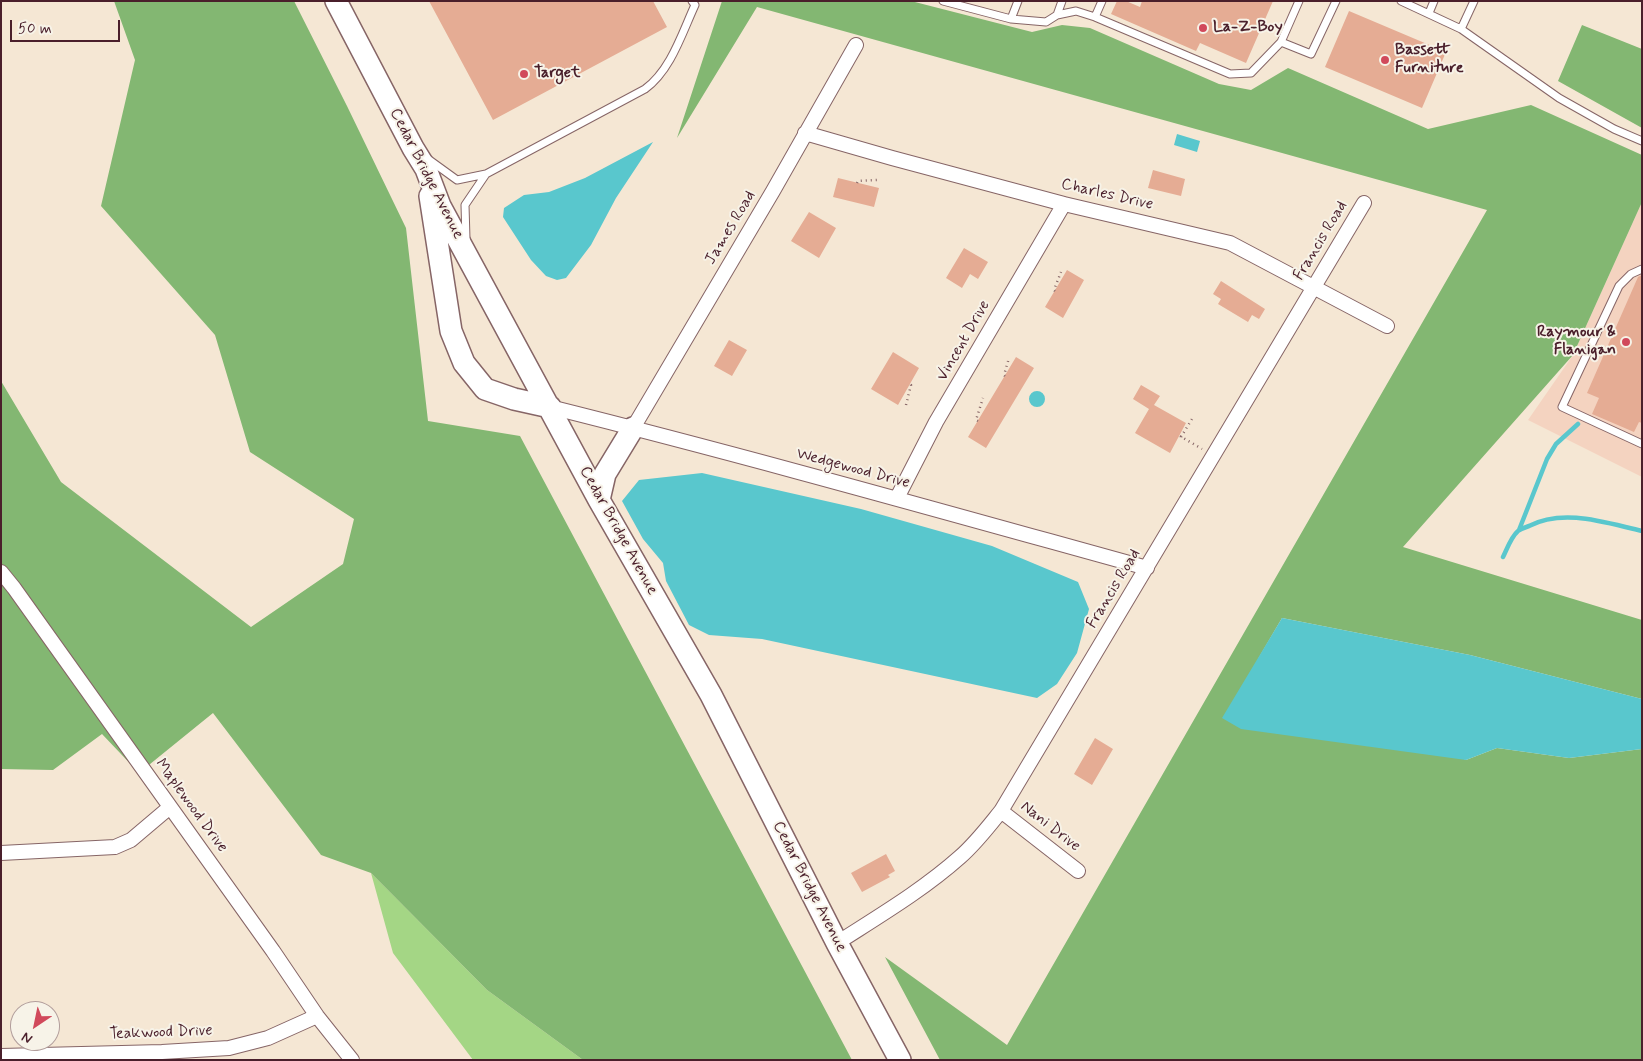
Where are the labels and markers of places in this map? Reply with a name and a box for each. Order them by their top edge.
place label: La-Z-Boy [1213,18,1283,38]
marker: La-Z-Boy [1197,22,1209,34]
place label: Bassett Furniture [1395,41,1464,79]
marker: Bassett Furniture [1379,54,1391,66]
place label: Target [534,64,580,84]
marker: Target [518,68,530,80]
place label: Raymour & Flanigan [1537,323,1616,361]
marker: Raymour & Flanigan [1620,336,1632,348]

